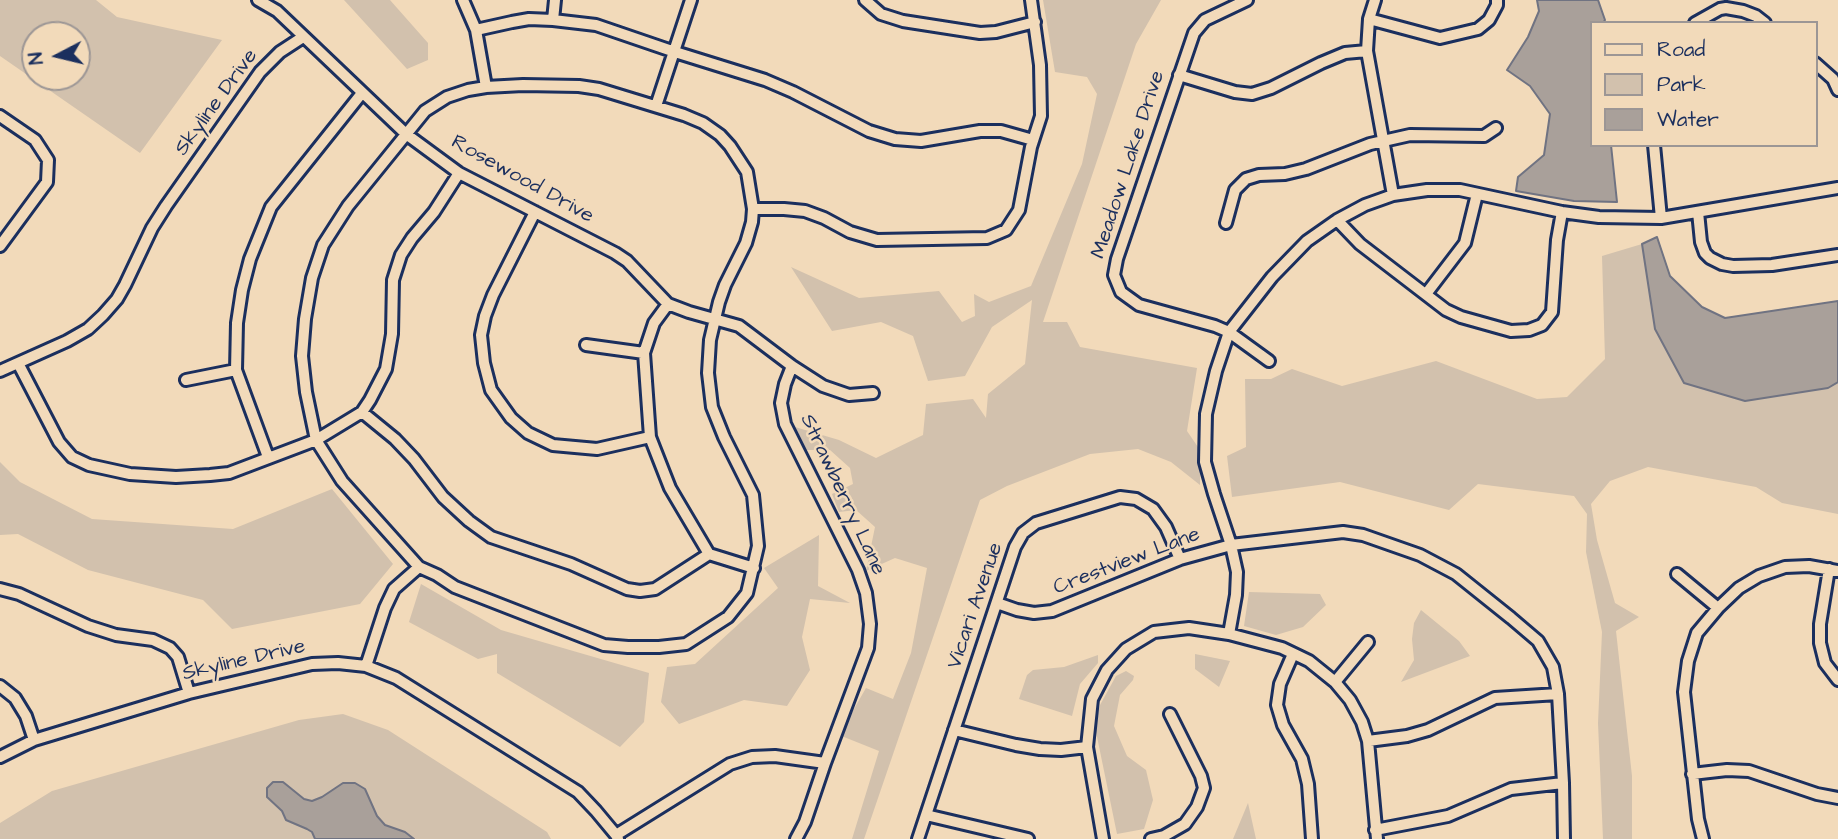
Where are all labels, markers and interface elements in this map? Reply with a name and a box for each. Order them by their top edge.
north arrow [21,21,91,91]
legend [1590,21,1817,147]
text: Road [1657,35,1705,64]
street label: Skyline Drive [170,45,264,161]
text: N [23,51,51,66]
street label: Meadow Lake Drive [1087,68,1171,262]
text: Park [1657,70,1706,99]
text: Water [1657,105,1719,134]
street label: Rosewood Drive [446,130,598,230]
street label: Strawberry Lane [794,411,890,579]
street label: Crestview Lane [1050,523,1204,601]
street label: Vicari Avenue [943,540,1009,672]
street label: Skyline Drive [180,635,308,687]

